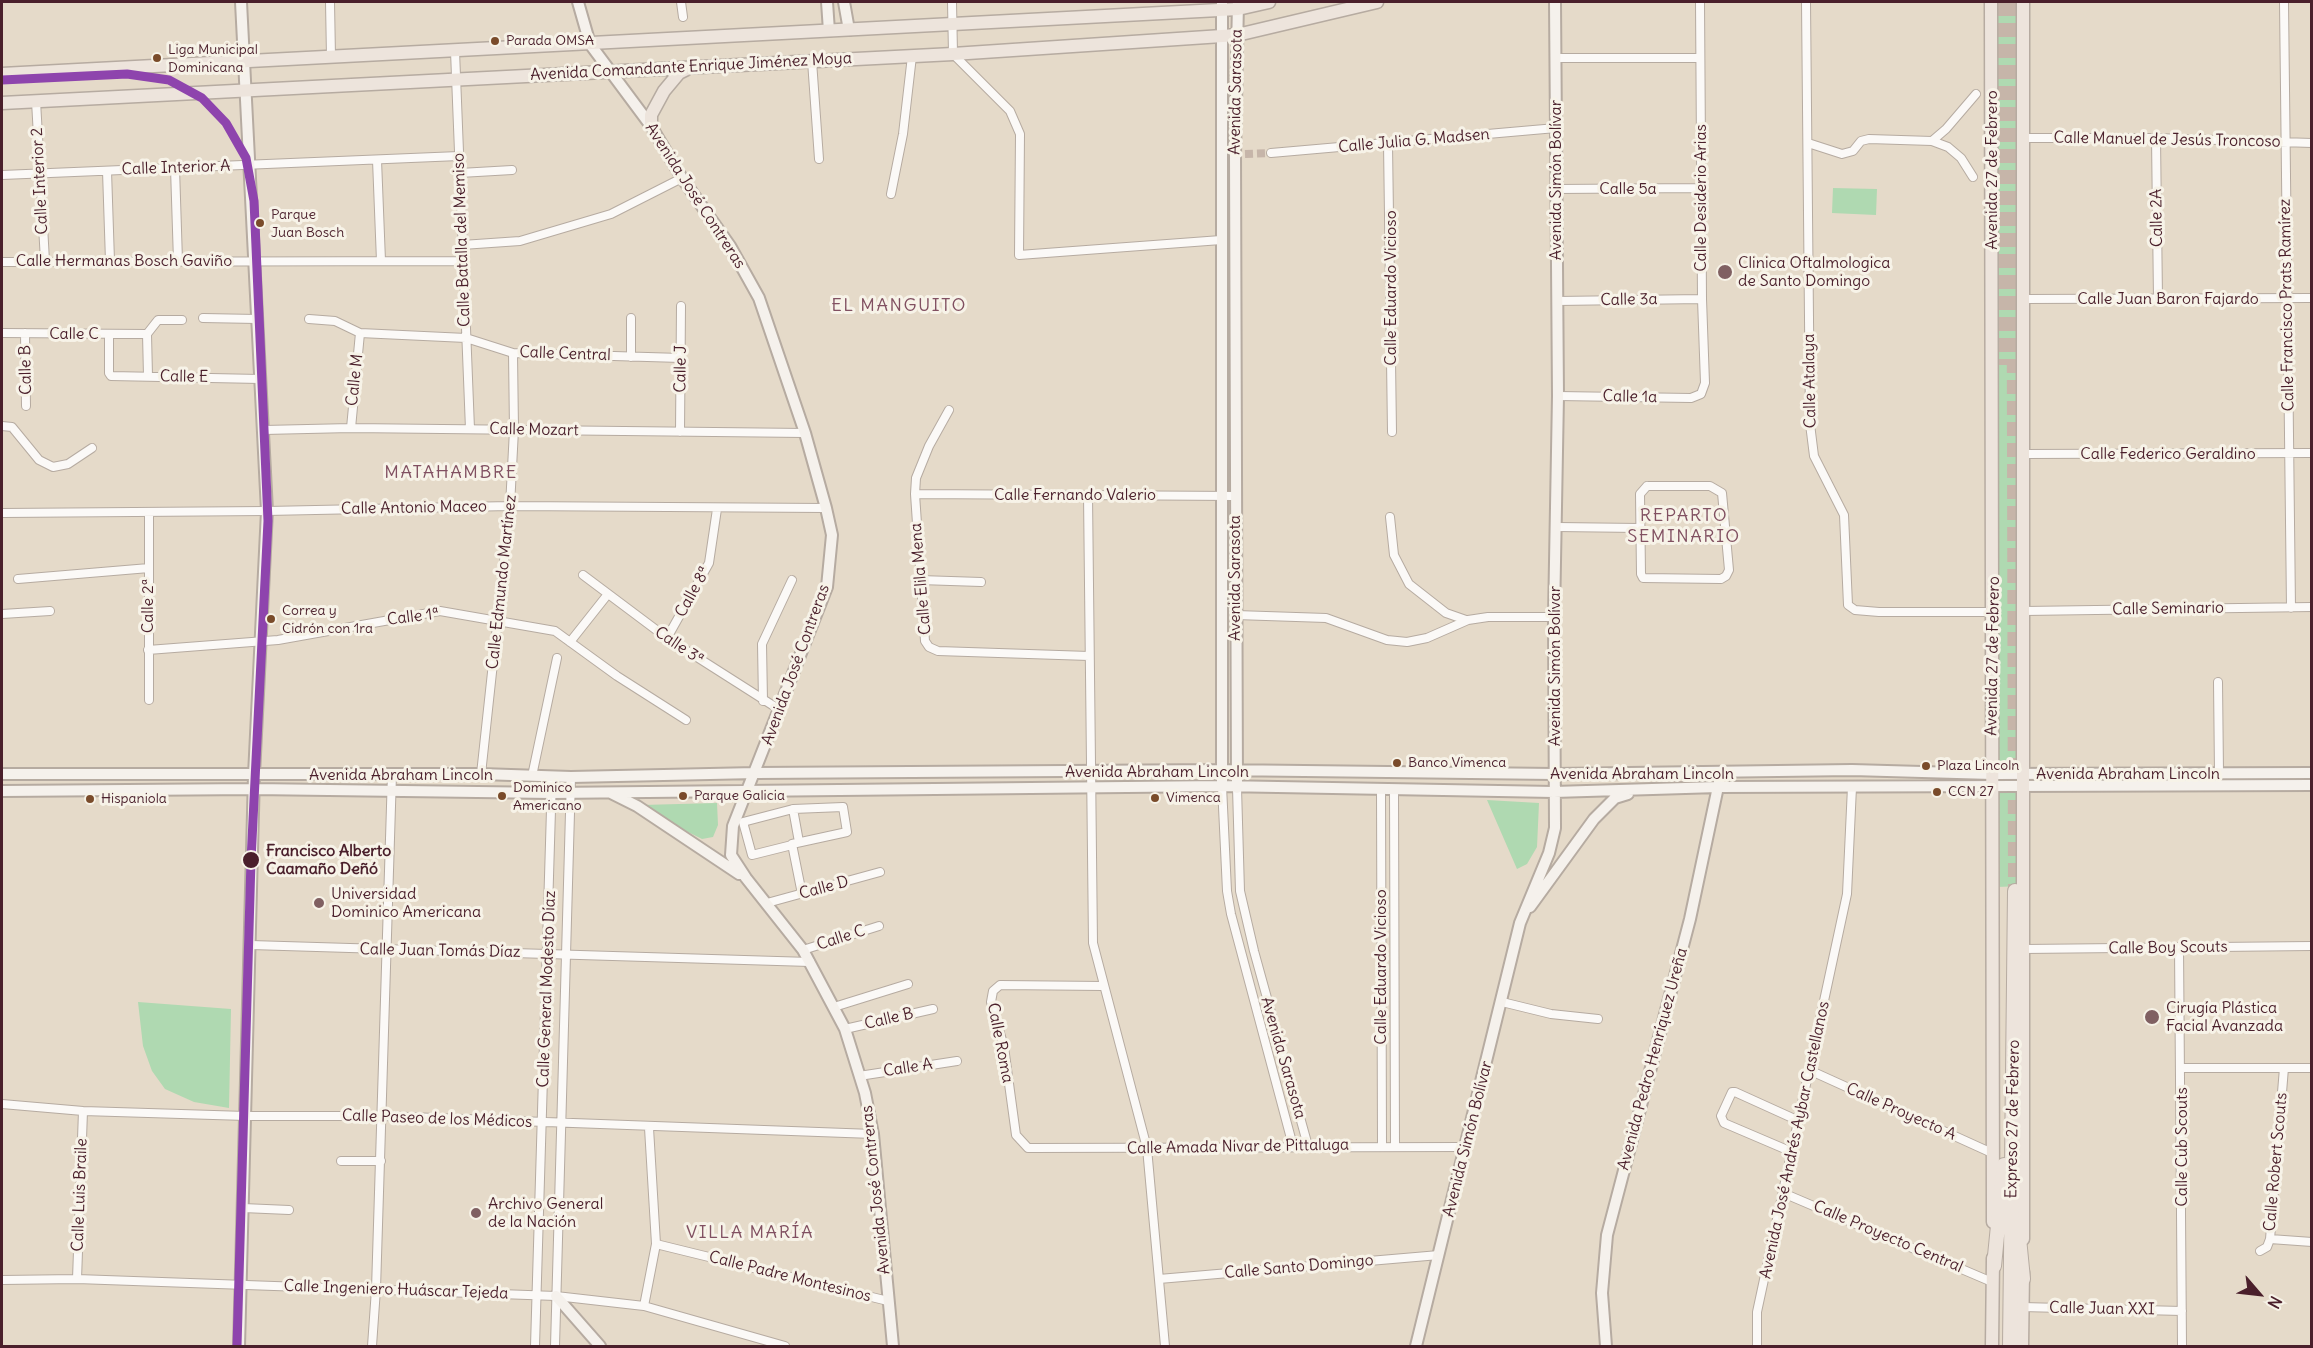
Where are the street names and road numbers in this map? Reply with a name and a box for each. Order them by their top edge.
street label: Avenida Sarasota [1225,29,1247,155]
street label: Avenida Comandante Enrique Jiménez Moya [530,49,852,85]
street label: Avenida 27 de Febrero [1982,90,2002,250]
street label: Avenida Simón Bolívar [1546,100,1566,260]
street label: Avenida José Contreras [641,120,749,272]
street label: Calle Desiderio Arias [1691,124,1711,272]
street label: Calle Julia G. Madsen [1338,125,1490,157]
street label: Calle Interior 2 [28,127,52,235]
street label: Calle Manuel de Jesús Troncoso [2053,128,2281,152]
street label: Calle Batalla del Memiso [449,153,475,327]
street label: Calle Interior A [121,157,231,179]
street label: Calle 5a [1599,179,1657,199]
street label: Calle 2A [2147,189,2167,247]
street label: Calle Francisco Prats Ramírez [2276,198,2298,412]
street label: Calle Eduardo Vicioso [1381,210,1401,366]
street label: Calle Hermanas Bosch Gaviño [16,251,232,271]
street label: Calle Juan Baron Fajardo [2077,289,2259,309]
street label: Calle 3a [1600,290,1658,310]
street label: Calle C [49,324,99,344]
street label: Calle Atalaya [1800,334,1820,428]
street label: Calle Central [519,343,611,365]
street label: Calle B [16,345,36,395]
street label: Calle J [671,345,691,393]
street label: Calle M [343,353,367,407]
street label: Calle E [160,367,208,387]
street label: Calle 1a [1603,387,1657,407]
street label: Calle Mozart [489,420,579,440]
street label: Calle Federico Geraldino [2080,444,2256,464]
street label: Calle Fernando Valerio [994,485,1156,505]
street label: Calle Edmundo Martínez [483,494,521,670]
street label: Calle Antonio Maceo [341,497,487,519]
street label: Avenida Sarasota [1225,515,1245,641]
street label: Calle Elila Mena [907,522,935,636]
street label: Calle 8ª [671,563,715,621]
street label: Avenida 27 de Febrero [1982,576,2004,736]
street label: Calle 2ª [138,579,158,633]
street label: Avenida José Contreras [758,582,834,748]
street label: Avenida Simón Bolívar [1545,586,1565,746]
street label: Calle Seminario [2112,598,2224,620]
street label: Calle 1ª [386,604,440,630]
street label: Calle 3ª [651,623,707,669]
street label: Avenida Abraham Lincoln [1065,762,1249,782]
street label: Avenida Abraham Lincoln [1550,764,1734,784]
street label: Avenida Abraham Lincoln [2036,764,2220,784]
street label: Avenida Abraham Lincoln [309,765,493,785]
street label: Calle D [797,872,851,904]
street label: Calle Eduardo Vicioso [1371,889,1391,1045]
street label: Calle General Modesto Díaz [534,890,560,1088]
street label: Calle C [814,921,868,955]
street label: Calle Boy Scouts [2108,937,2228,959]
street label: Calle Juan Tomás Díaz [359,940,521,962]
street label: Avenida Pedro Henríquez Ureña [1614,946,1692,1172]
street label: Avenida Sarasota [1256,995,1310,1121]
street label: Avenida José Andrés Aybar Castellanos [1756,999,1834,1281]
street label: Calle Roma [983,1001,1017,1085]
street label: Calle B [863,1004,915,1034]
street label: Expreso 27 de Febrero [2002,1039,2024,1199]
street label: Calle A [882,1055,934,1081]
street label: Avenida Simón Bolívar [1439,1059,1497,1219]
street label: Calle Proyecto A [1843,1079,1959,1145]
street label: Calle Cub Scouts [2172,1087,2192,1207]
street label: Calle Robert Scouts [2260,1092,2292,1232]
street label: Avenida José Contreras [858,1105,894,1275]
street label: Calle Paseo de los Médicos [342,1106,532,1132]
street label: Calle Amada Nivar de Pittaluga [1127,1135,1349,1159]
street label: Calle Luis Braile [68,1138,92,1252]
street label: Calle Proyecto Central [1810,1197,1966,1277]
street label: Calle Padre Montesinos [707,1248,873,1306]
street label: Calle Santo Domingo [1224,1251,1374,1283]
street label: Calle Ingeniero Huáscar Tejeda [283,1276,509,1304]
street label: Calle Juan XXI [2049,1298,2155,1320]

